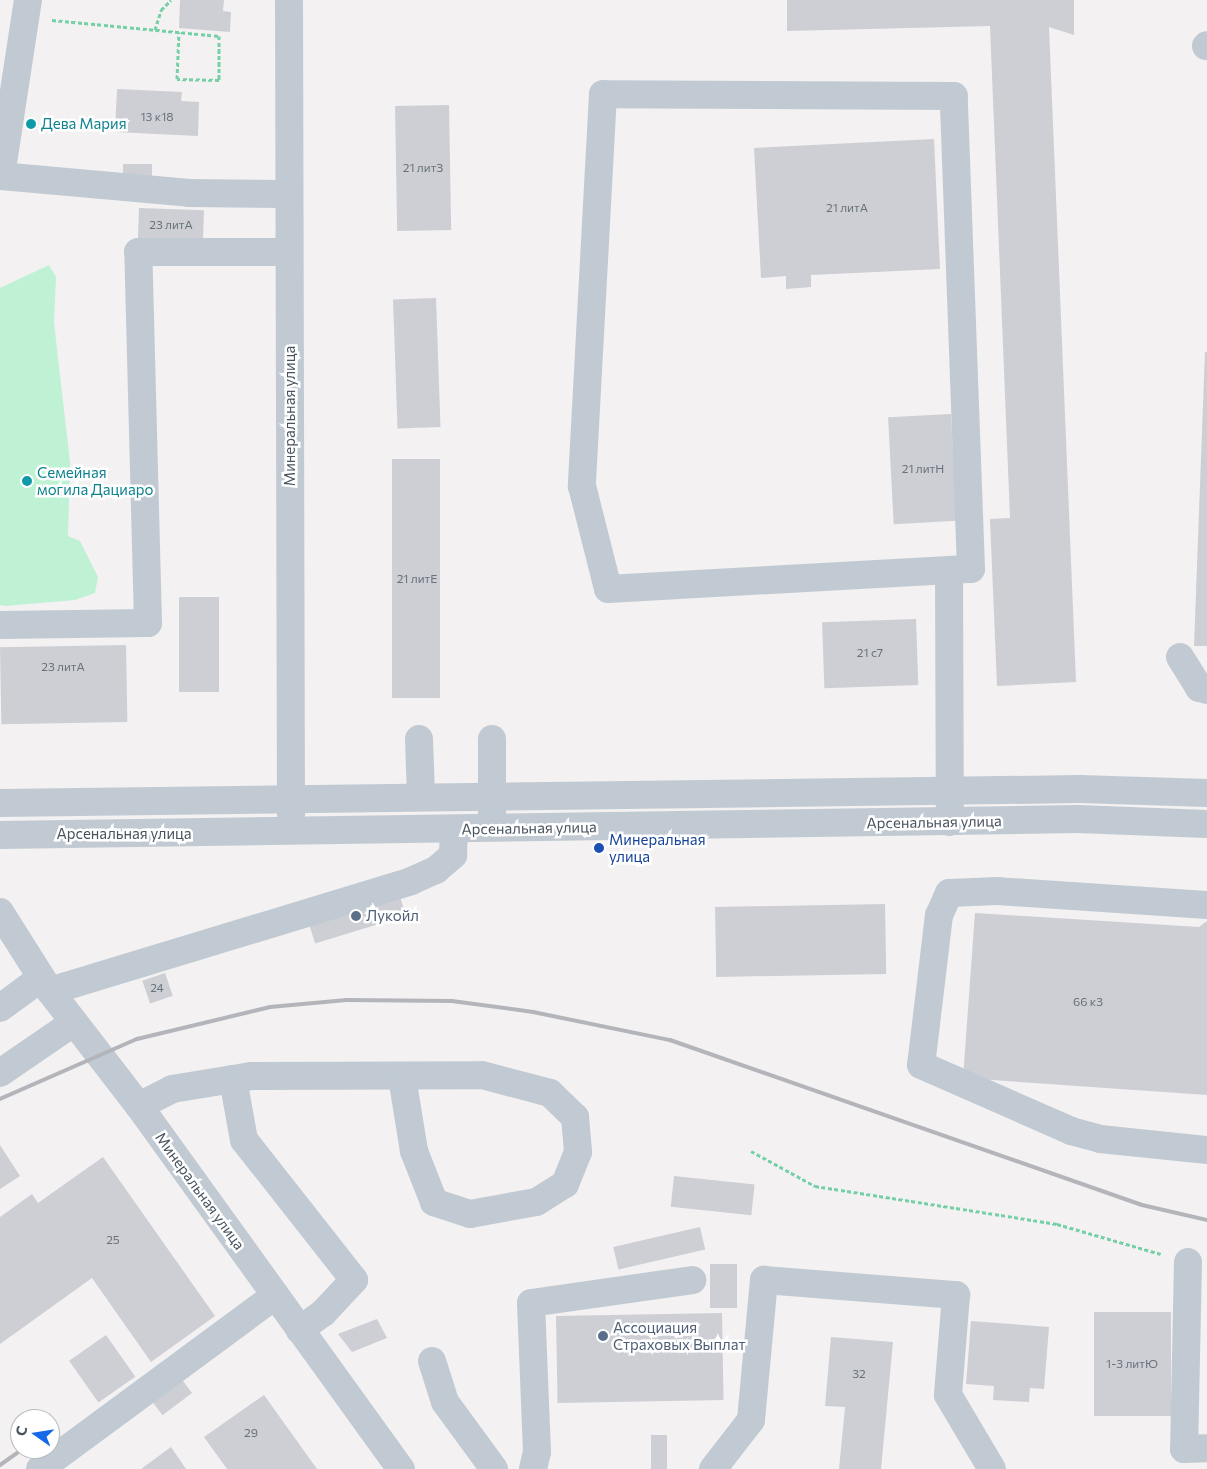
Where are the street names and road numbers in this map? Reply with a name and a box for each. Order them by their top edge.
street label: Минеральная улица [281,346,299,486]
street label: Арсенальная улица [866,812,1002,832]
street label: Арсенальная улица [461,818,597,838]
street label: Арсенальная улица [56,825,192,843]
street label: Минеральная улица [151,1129,249,1253]

